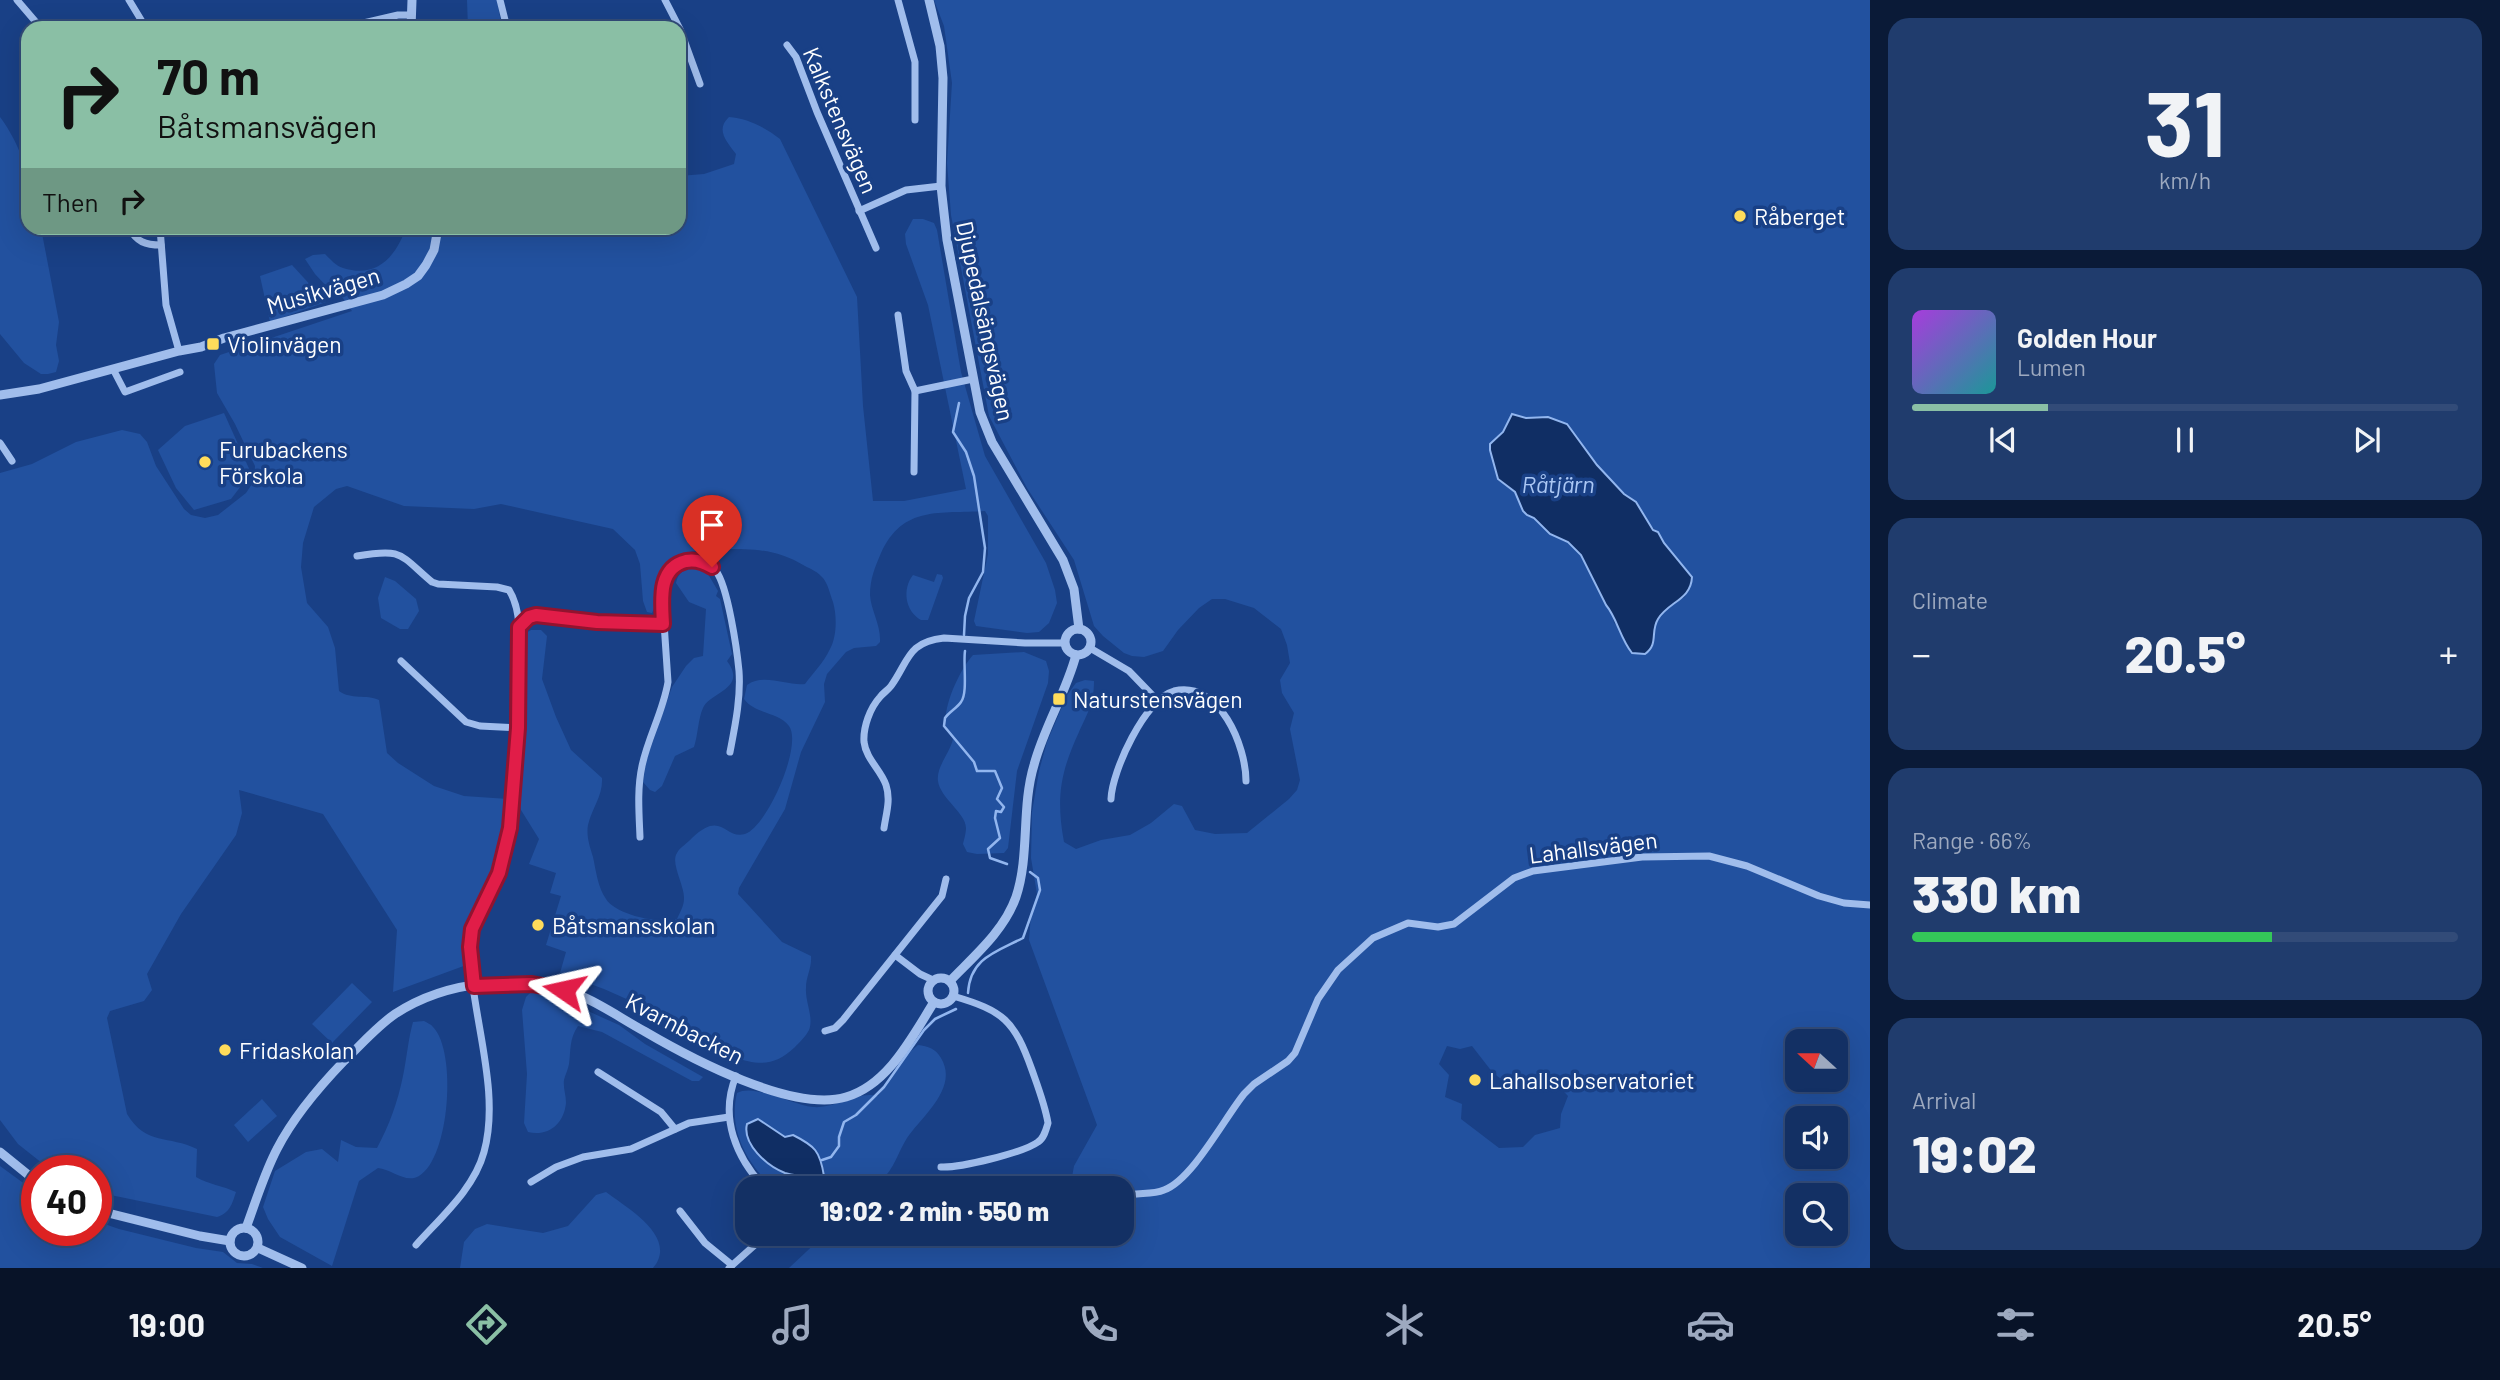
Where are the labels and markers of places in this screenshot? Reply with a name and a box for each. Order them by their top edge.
place label: Råberget [1754,202,1845,230]
marker: Råberget [1732,208,1748,224]
place label: Violinvägen [227,330,342,358]
marker: Violinvägen [205,336,221,352]
place label: Furubackens Förskola [219,435,348,489]
marker: Furubackens Förskola [197,454,213,470]
pin [682,495,742,567]
place label: Naturstensvägen [1073,685,1243,713]
marker: Naturstensvägen [1051,691,1067,707]
place label: Båtsmansskolan [552,911,715,939]
marker: Båtsmansskolan [530,917,546,933]
place label: Fridaskolan [239,1036,354,1064]
marker: Fridaskolan [217,1042,233,1058]
place label: Lahallsobservatoriet [1489,1066,1695,1094]
marker: Lahallsobservatoriet [1467,1072,1483,1088]

